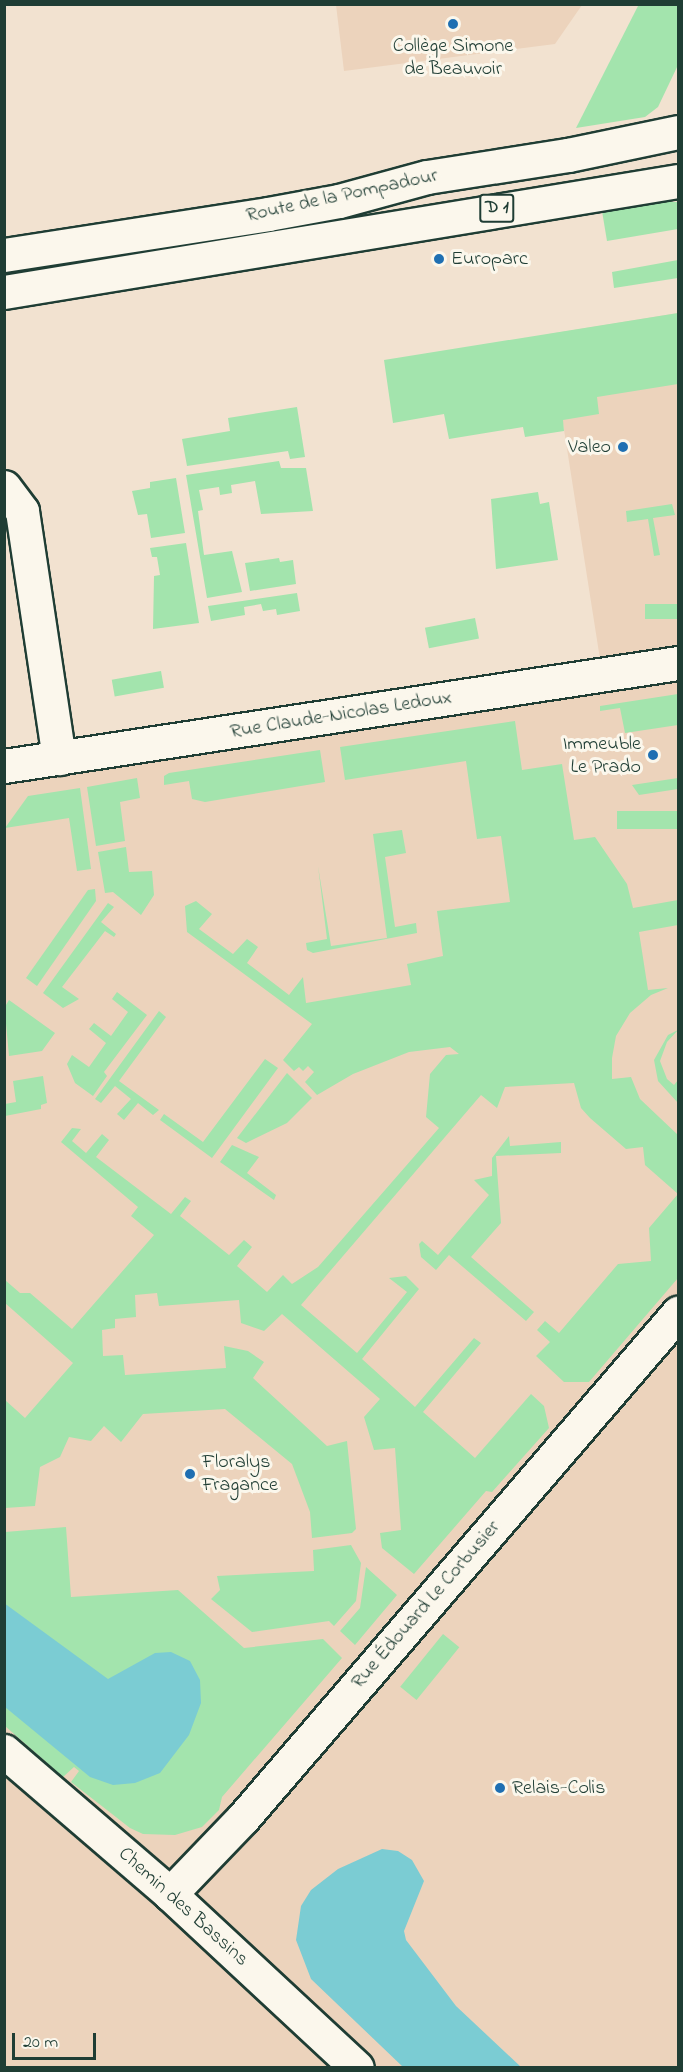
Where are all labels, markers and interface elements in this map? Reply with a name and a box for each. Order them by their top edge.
marker: Collège Simone de Beauvoir [446,17,460,31]
place label: Collège Simone de Beauvoir [393,34,513,81]
street label: Route de la Pompadour [244,164,440,228]
road number: D 1 [479,193,515,223]
place label: Europarc [451,247,528,271]
marker: Europarc [432,252,446,266]
place label: Valeo [568,435,611,459]
marker: Valeo [616,440,630,454]
street label: Rue Claude-Nicolas Ledoux [228,686,454,744]
place label: Immeuble Le Prado [563,732,641,779]
marker: Immeuble Le Prado [646,748,660,762]
place label: Floralys Fragance [202,1450,278,1497]
marker: Floralys Fragance [183,1467,197,1481]
street label: Rue Édouard Le Corbusier [347,1516,505,1694]
place label: Relais-Colis [512,1776,605,1800]
marker: Relais-Colis [493,1781,507,1795]
street label: Chemin des Bassins [113,1842,253,1972]
scale bar [15,2021,99,2059]
text: 20 m [23,2030,58,2056]

